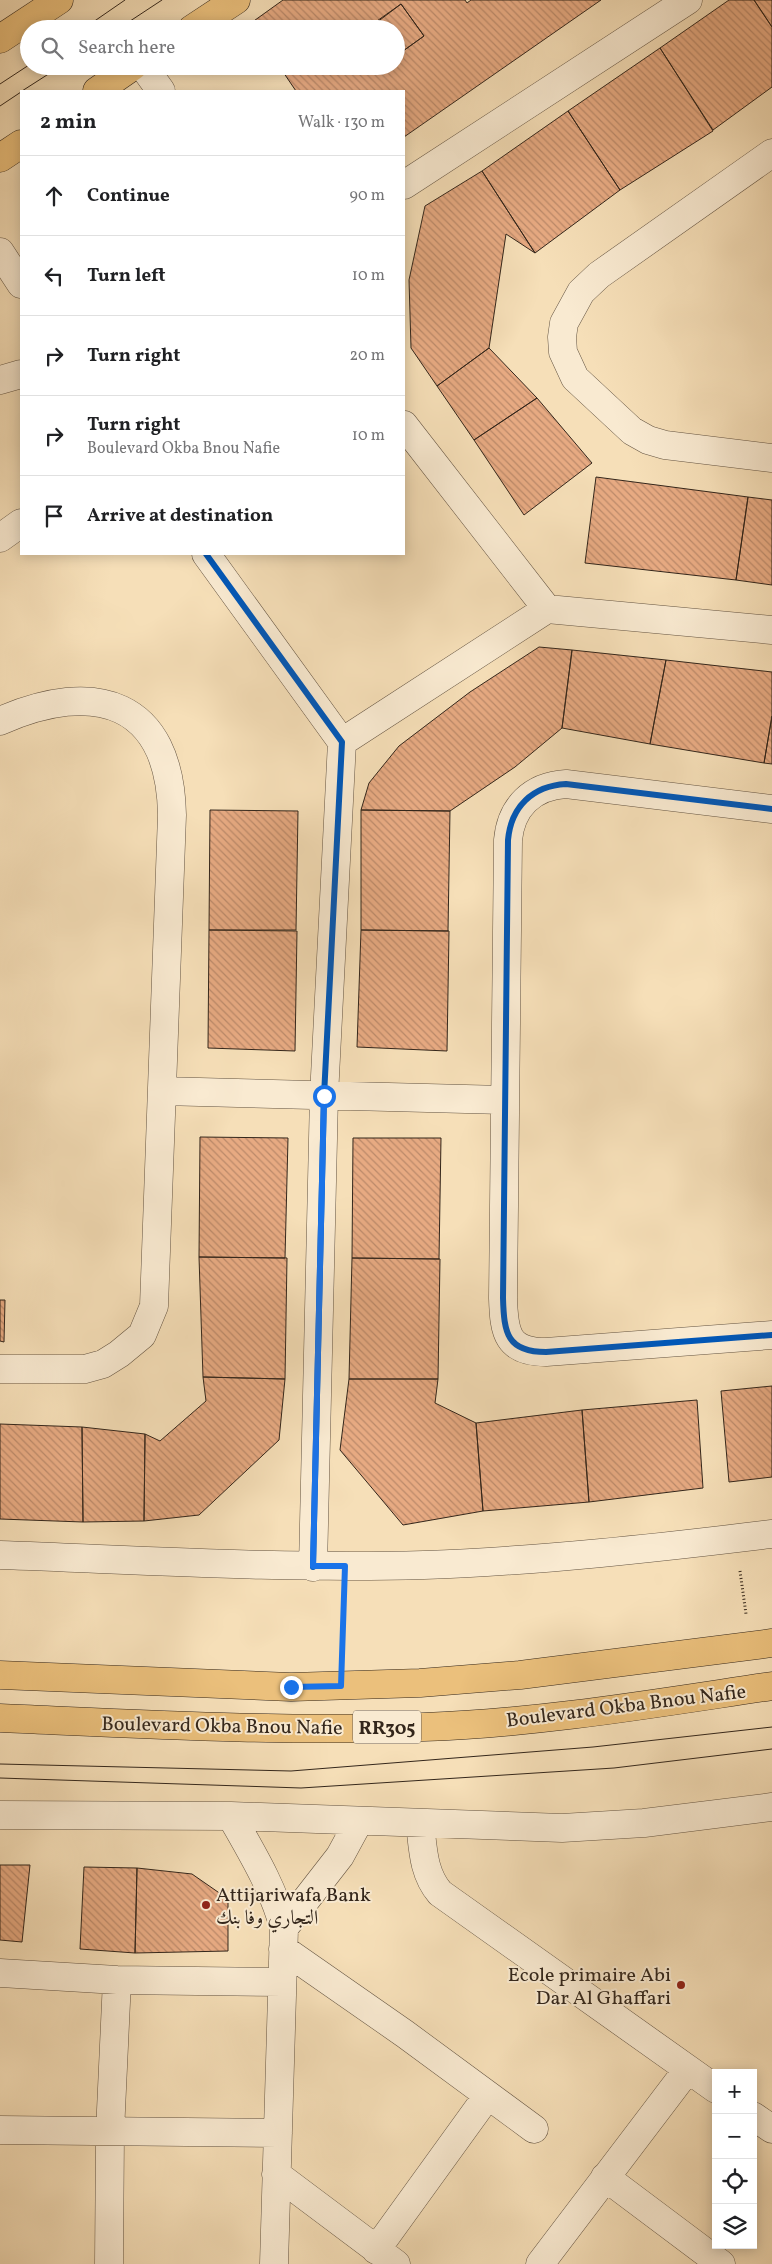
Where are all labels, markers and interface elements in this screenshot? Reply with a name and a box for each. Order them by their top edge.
search box [20,20,405,75]
icon: search [38,34,66,62]
text: Search here [78,35,175,61]
text: 2 min [40,108,97,137]
text: Walk · 130 m [298,112,385,134]
icon: ahead [40,182,68,210]
text: Continue [87,183,170,209]
text: 90 m [349,185,385,207]
icon: left [40,262,68,290]
text: Turn left [87,263,166,289]
text: 10 m [352,265,385,287]
icon: right [40,342,68,370]
text: Turn right [87,343,180,369]
text: 20 m [350,345,385,367]
text: Turn right [87,412,180,438]
icon: right [40,422,68,450]
text: 10 m [352,425,385,447]
text: Boulevard Okba Bnou Nafie [87,438,280,460]
icon: arrive [40,502,68,530]
text: Arrive at destination [87,503,273,529]
route start [313,1085,336,1108]
route end [280,1676,303,1699]
street label: Boulevard Okba Bnou Nafie [505,1678,748,1736]
road number: RR305 [353,1710,421,1744]
street label: Boulevard Okba Bnou Nafie [101,1711,343,1743]
place label: Attijariwafa Bank التجاري وفا بنك [216,1882,371,1933]
marker: Attijariwafa Bank التجاري وفا بنك [200,1899,212,1911]
place label: Ecole primaire Abi Dar Al Ghaffari [508,1962,671,2013]
marker: Ecole primaire Abi Dar Al Ghaffari [675,1979,687,1991]
map controls [712,2069,757,2249]
button: + [712,2069,757,2114]
button: − [712,2114,757,2159]
button: locate [712,2159,757,2204]
button: layers [712,2204,757,2249]

